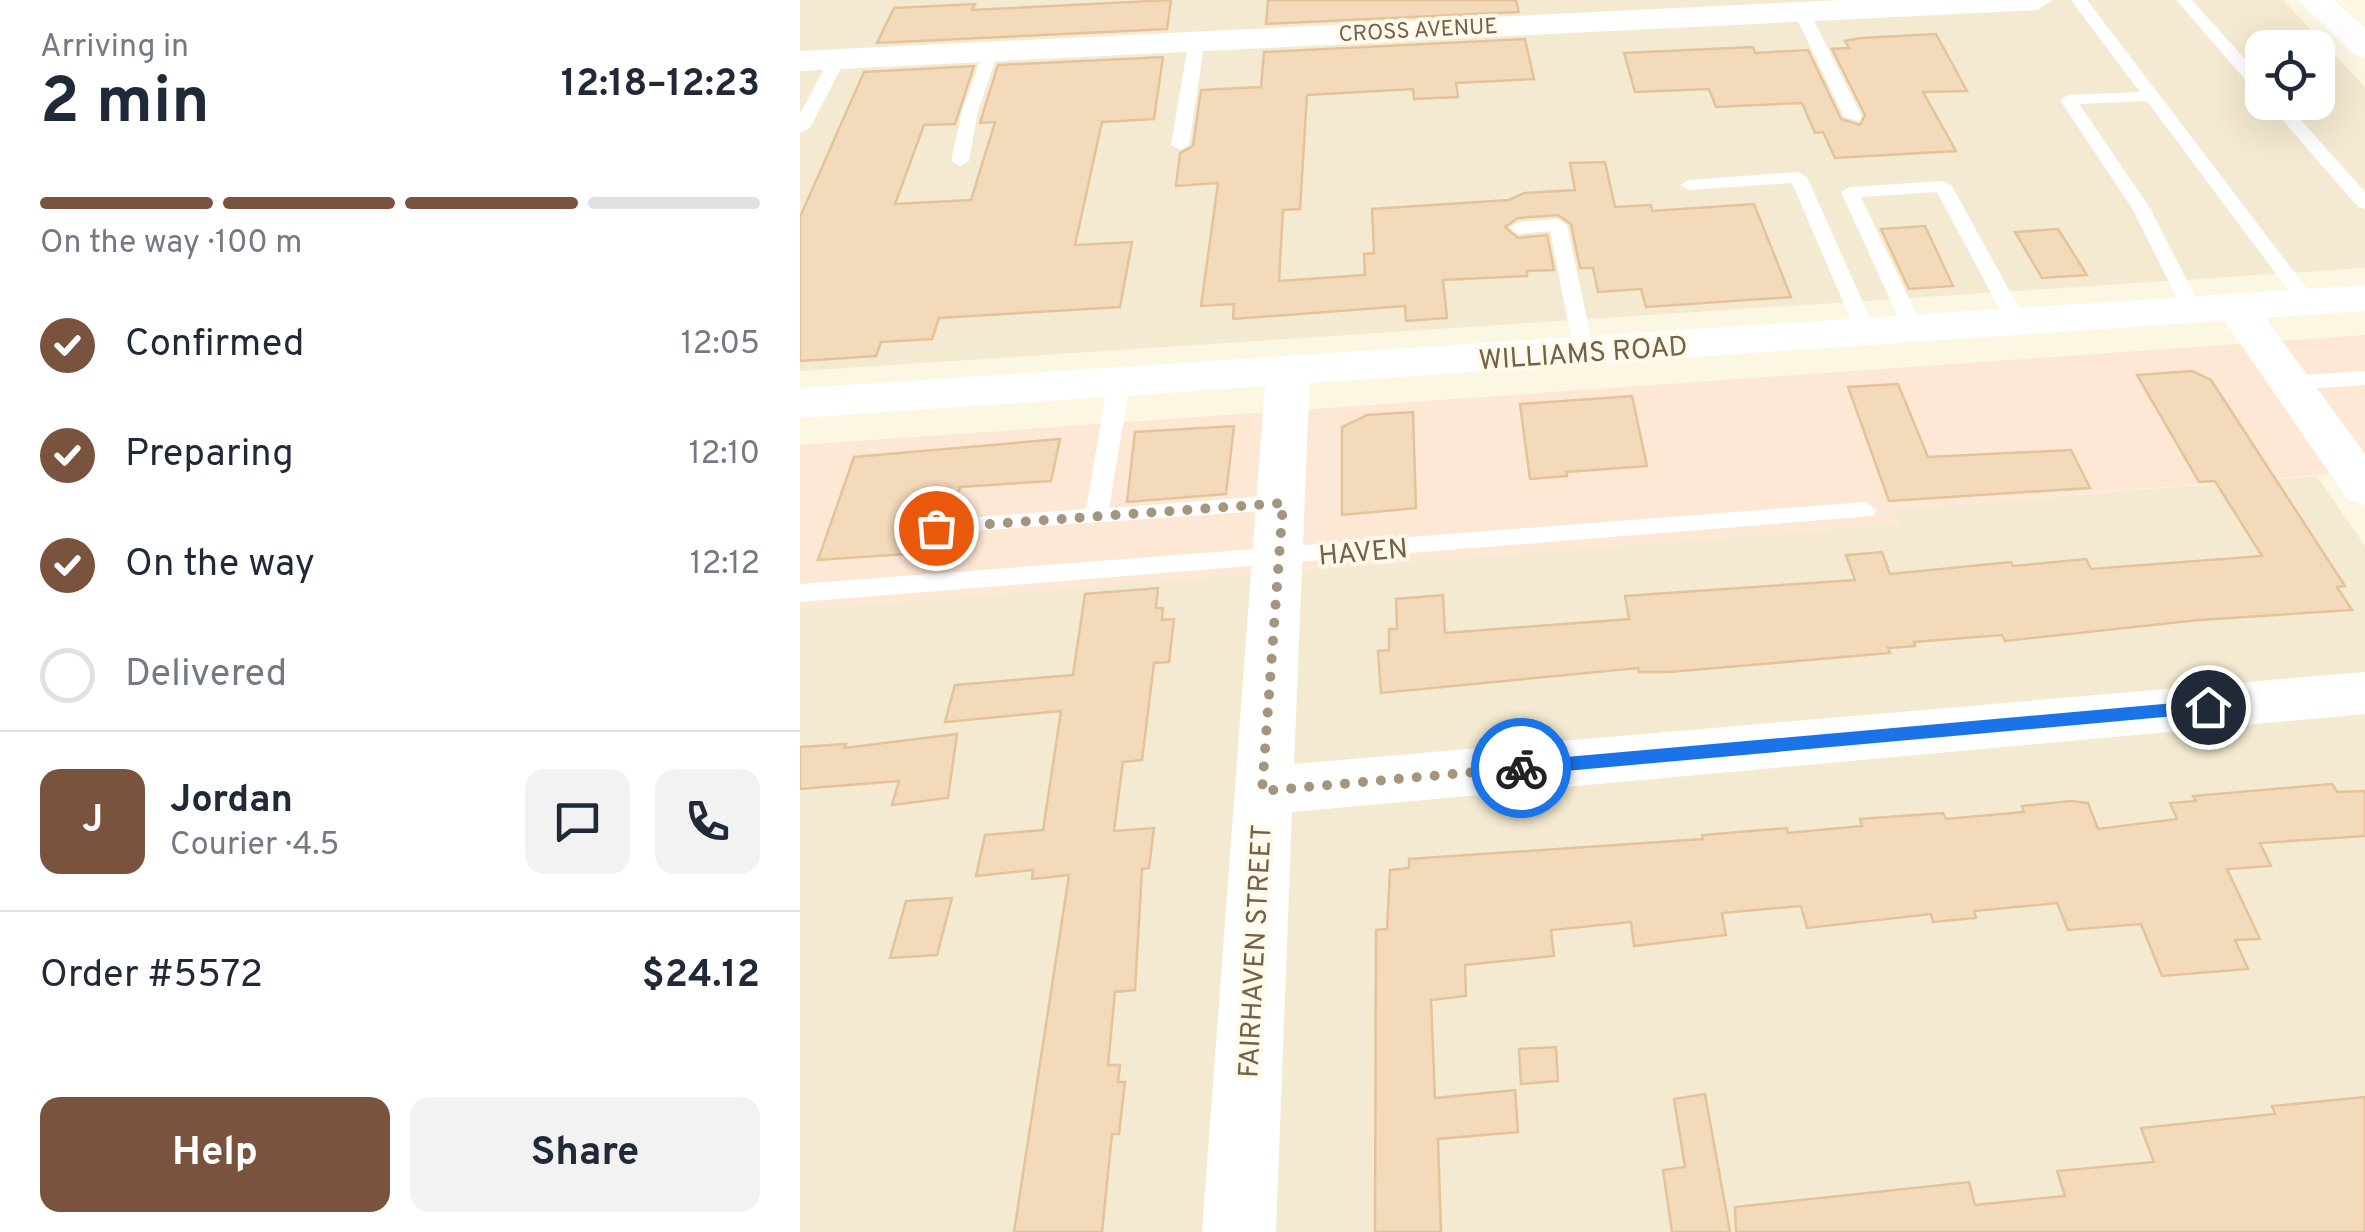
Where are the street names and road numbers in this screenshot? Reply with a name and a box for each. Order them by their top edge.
street label: CROSS AVENUE [1338,14,1498,49]
street label: WILLIAMS ROAD [1478,330,1689,380]
street label: HAVEN [1317,532,1409,576]
street label: FAIRHAVEN STREET [1232,823,1282,1079]

